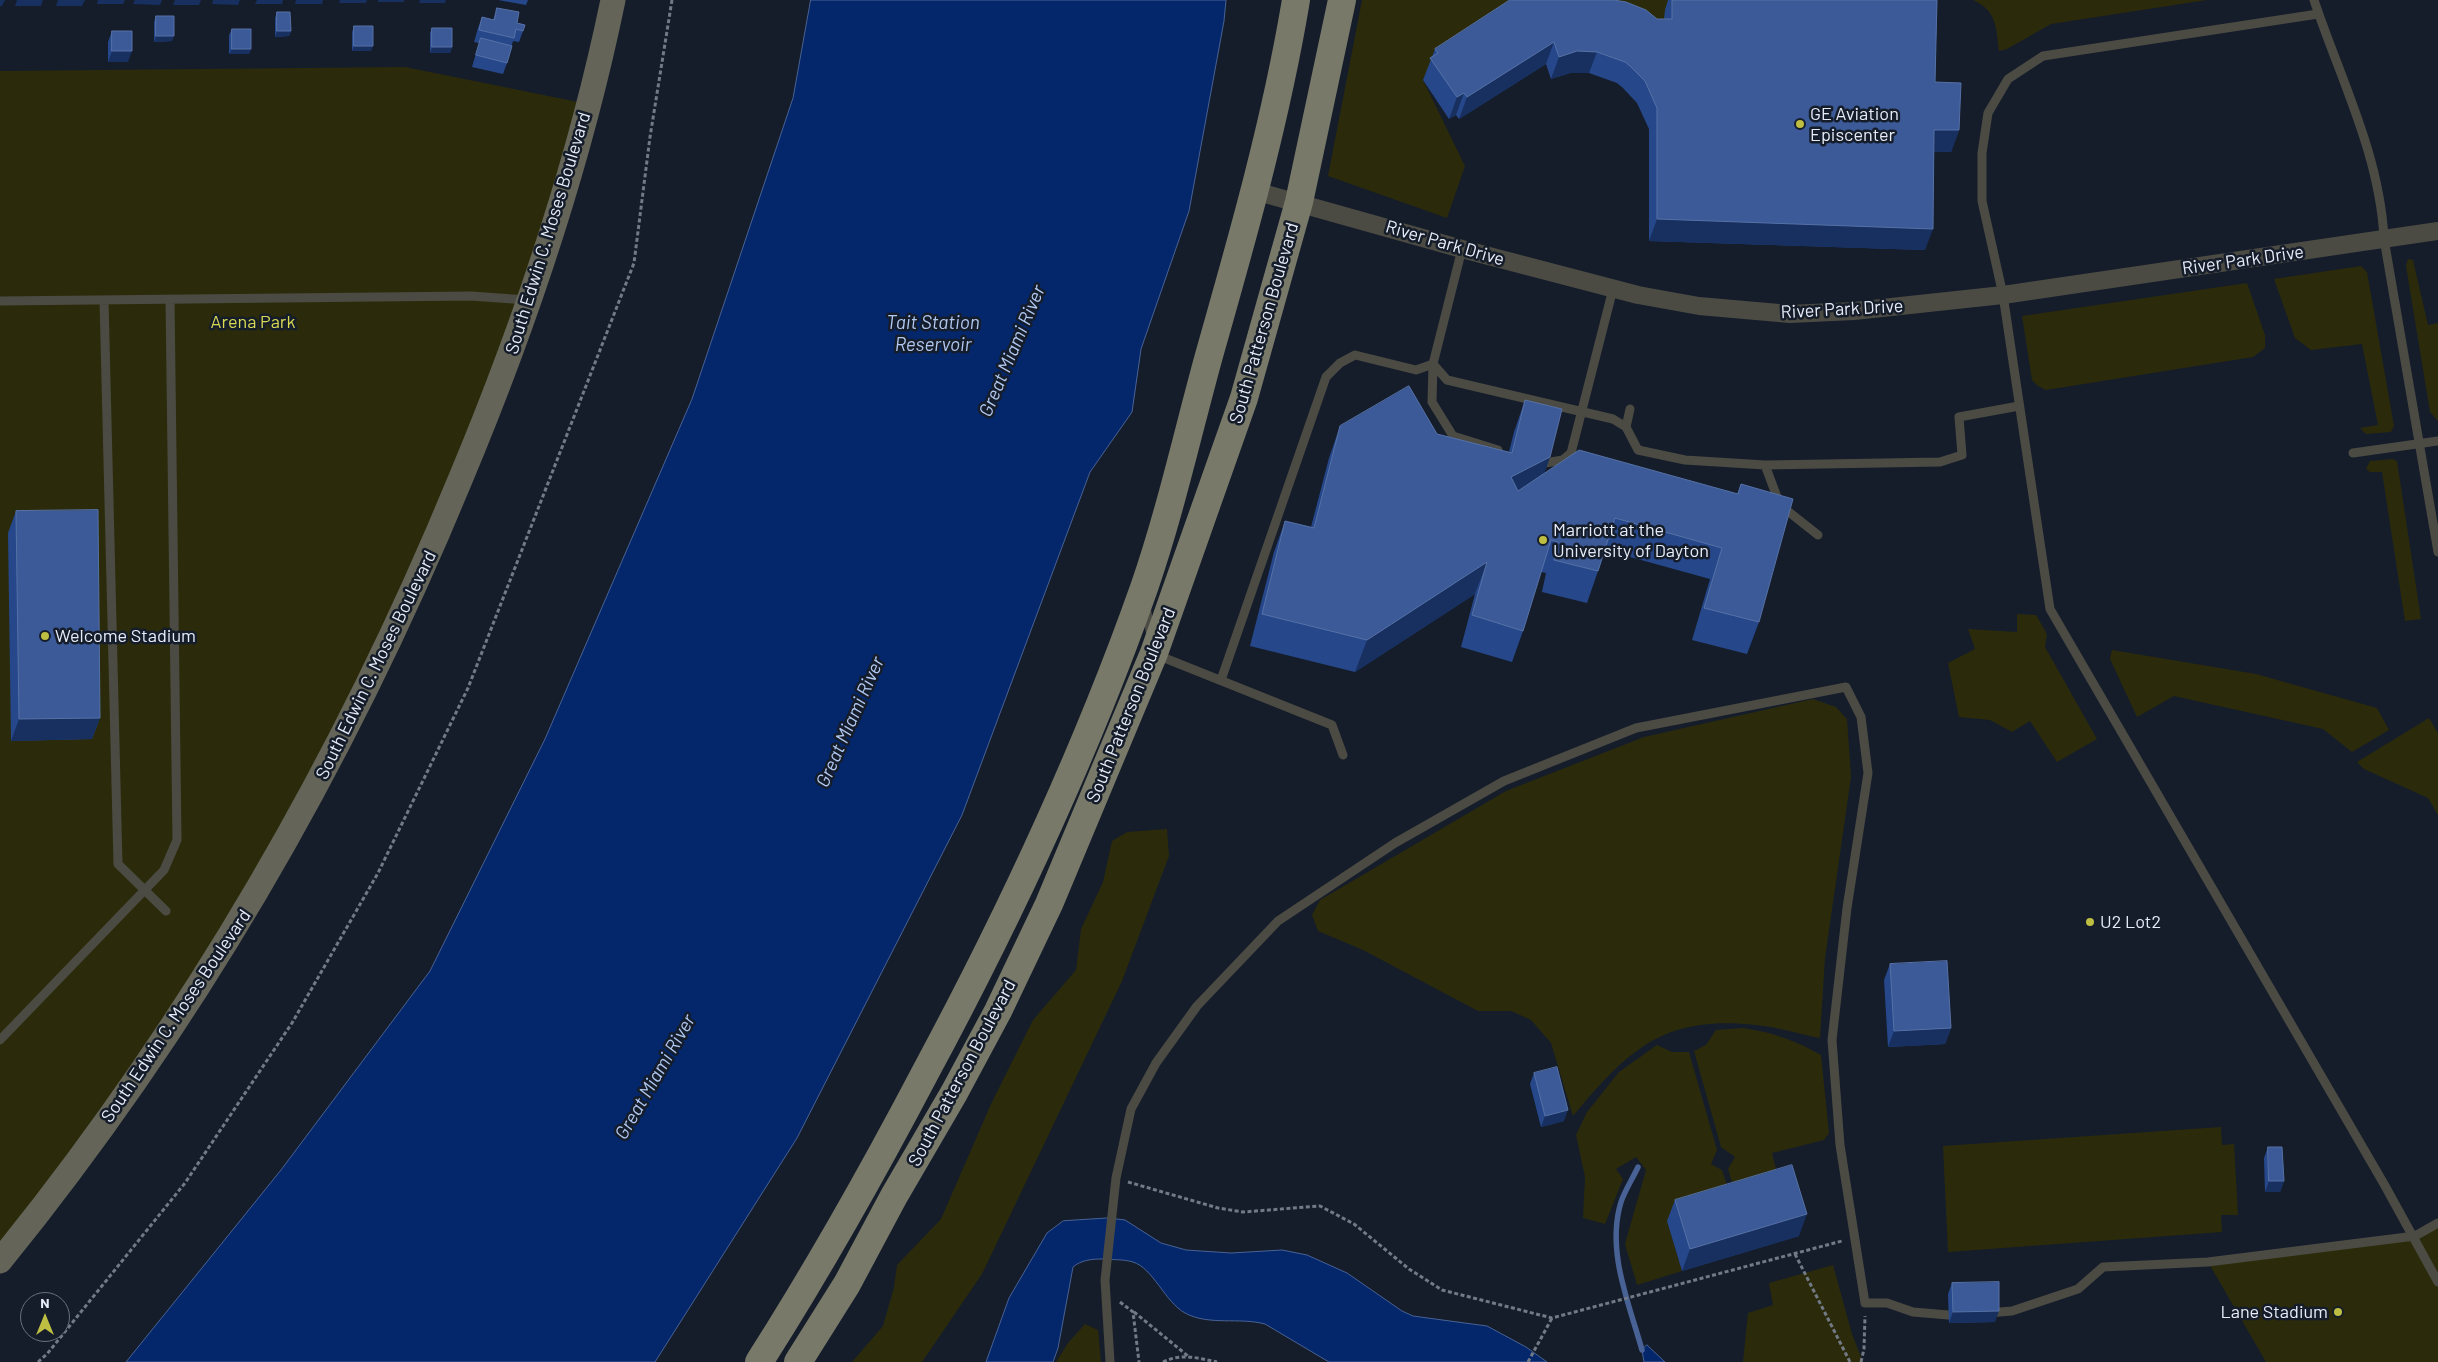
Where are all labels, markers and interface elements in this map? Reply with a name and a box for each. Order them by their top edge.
place label: GE Aviation Episcenter [1810,103,1899,146]
street label: South Edwin C. Moses Boulevard [501,109,595,357]
marker: GE Aviation Episcenter [1794,118,1806,130]
street label: River Park Drive [1383,216,1507,270]
street label: South Patterson Boulevard [1225,220,1303,426]
street label: River Park Drive [2181,241,2305,279]
water label: Great Miami River [974,282,1050,420]
street label: River Park Drive [1780,295,1904,323]
park label: Arena Park [211,311,295,333]
water label: Tait Station Reservoir [886,312,980,356]
place label: Marriott at the University of Dayton [1553,519,1709,562]
marker: Marriott at the University of Dayton [1537,534,1549,546]
street label: South Edwin C. Moses Boulevard [311,547,441,783]
street label: South Patterson Boulevard [1082,604,1180,806]
place label: Welcome Stadium [55,625,196,647]
marker: Welcome Stadium [39,630,51,642]
water label: Great Miami River [811,653,889,791]
street label: South Edwin C. Moses Boulevard [97,906,255,1126]
place label: U2 Lot2 [2100,911,2161,933]
marker: U2 Lot2 [2084,916,2096,928]
street label: South Patterson Boulevard [904,976,1020,1170]
water label: Great Miami River [610,1010,700,1144]
north arrow [20,1292,70,1342]
text: N [40,1294,50,1311]
place label: Lane Stadium [2221,1301,2328,1323]
marker: Lane Stadium [2332,1306,2344,1318]

